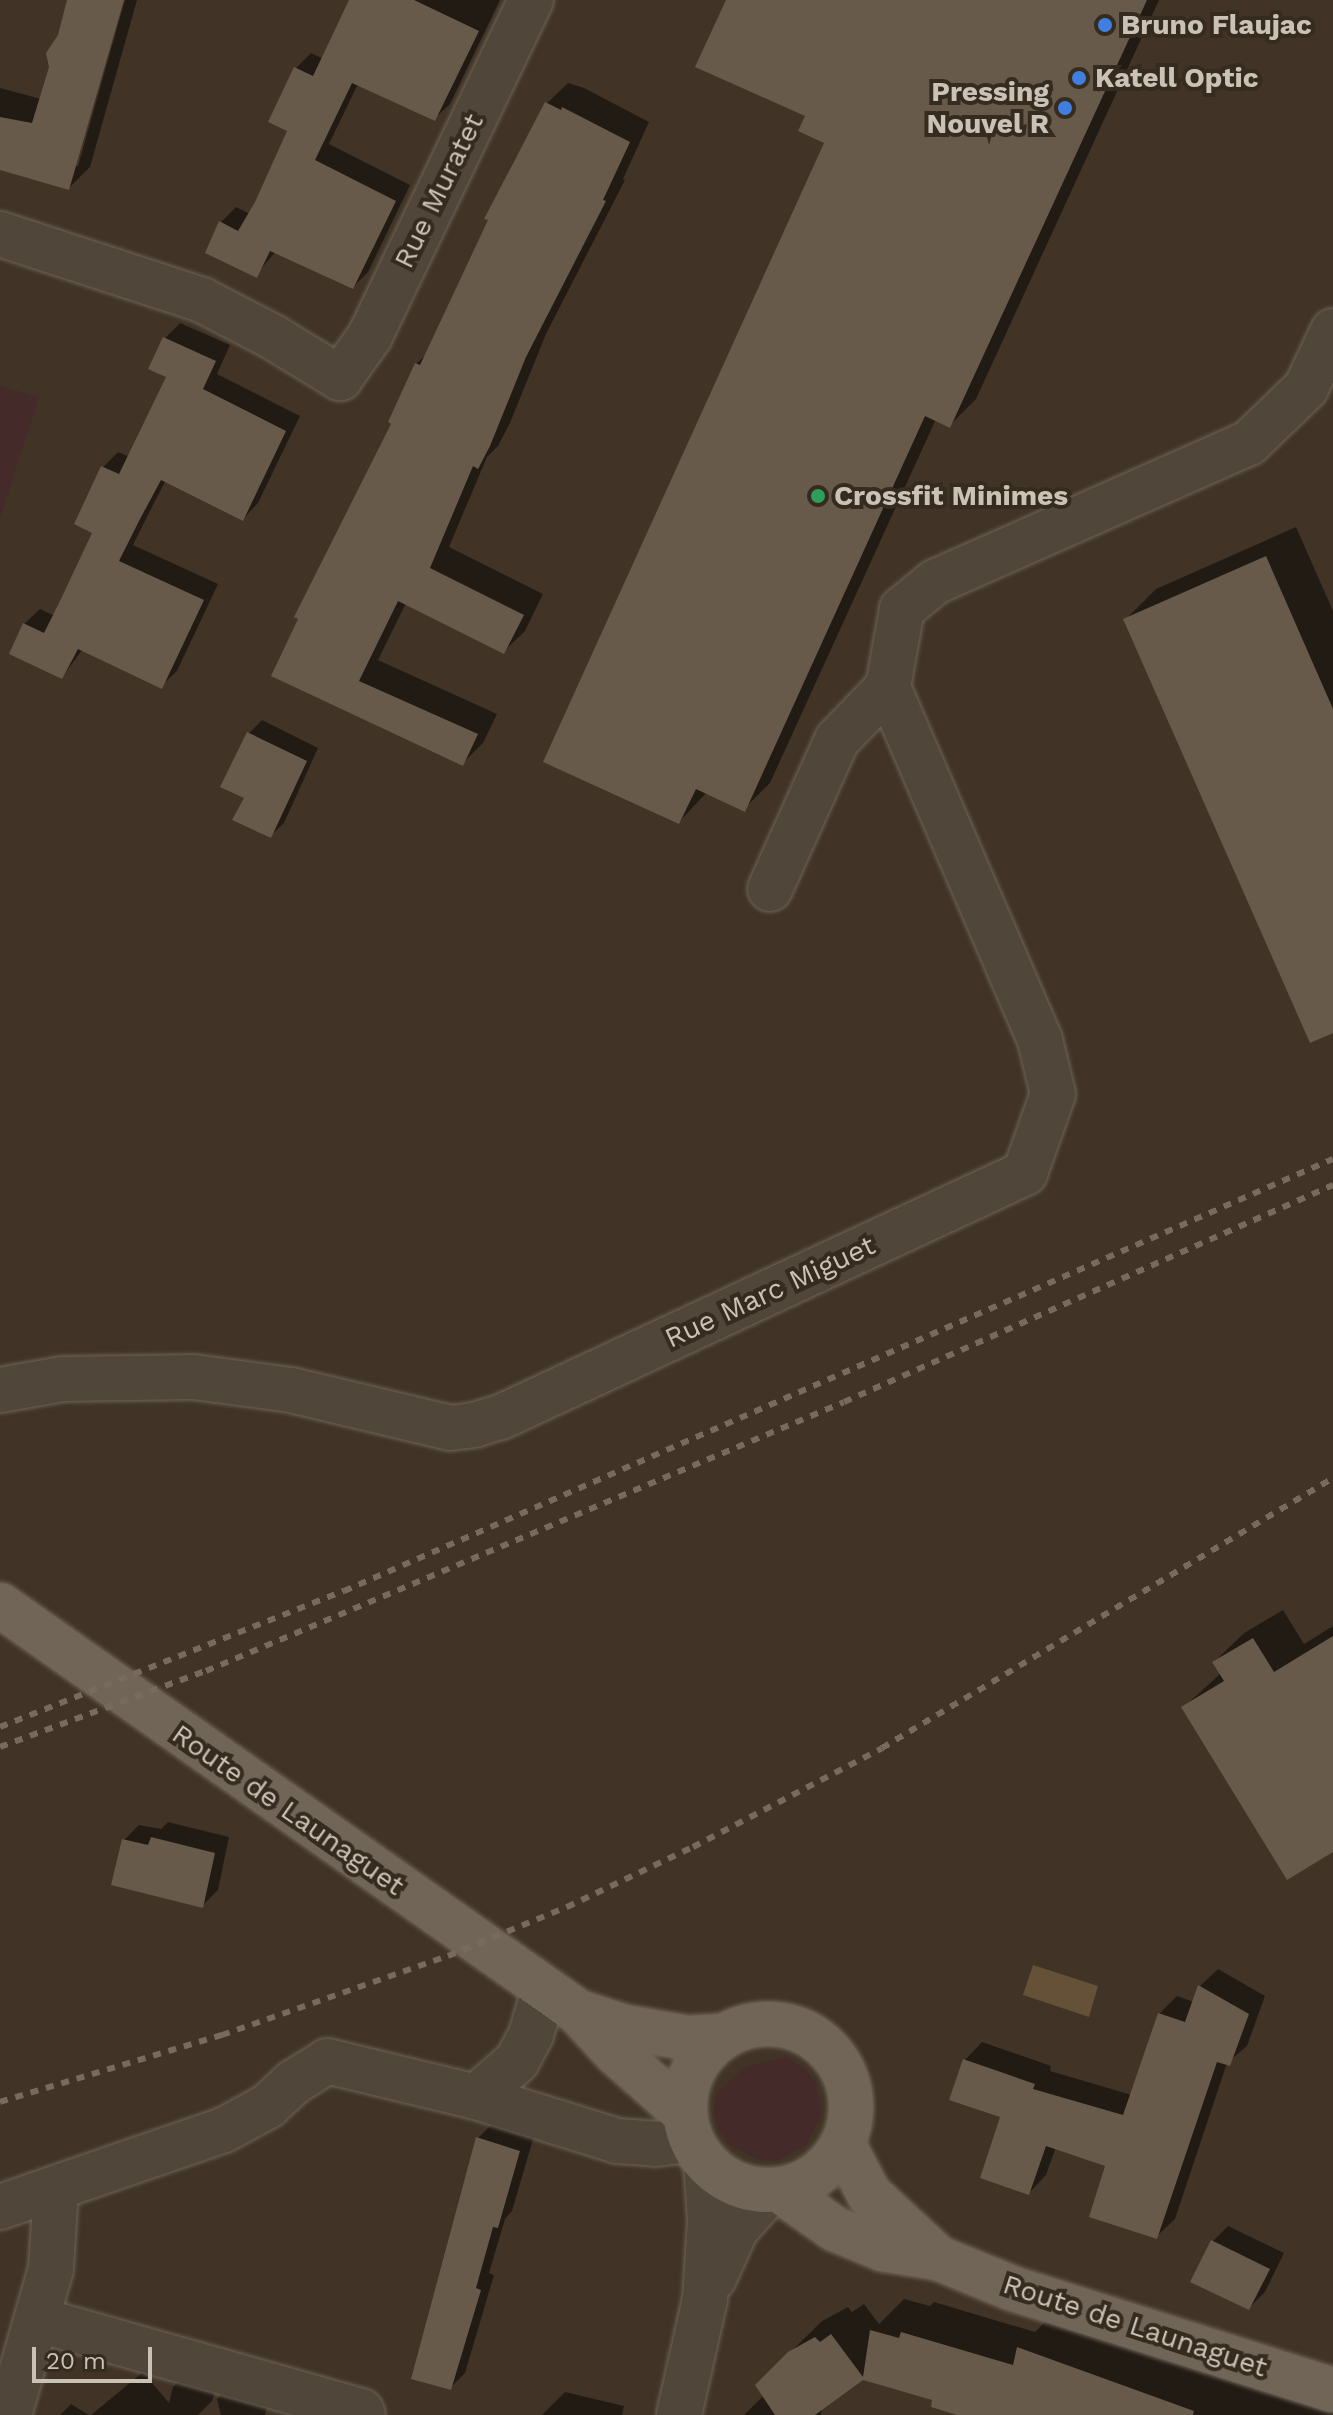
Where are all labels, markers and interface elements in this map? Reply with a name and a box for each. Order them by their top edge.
place label: Bruno Flaujac [1121,8,1312,42]
marker: Bruno Flaujac [1096,16,1114,34]
place label: Katell Optic [1095,61,1259,95]
marker: Katell Optic [1070,69,1088,87]
place label: Pressing Nouvel R [926,75,1049,141]
marker: Pressing Nouvel R [1056,99,1074,117]
street label: Rue Muratet [387,108,491,274]
place label: Crossfit Minimes [834,479,1068,513]
marker: Crossfit Minimes [809,487,827,505]
street label: Rue Marc Miguet [660,1229,880,1355]
street label: Route de Launaguet [165,1717,411,1903]
street label: Route de Launaguet [999,2267,1271,2385]
scale bar [36,2331,156,2381]
text: 20 m [46,2347,106,2375]

